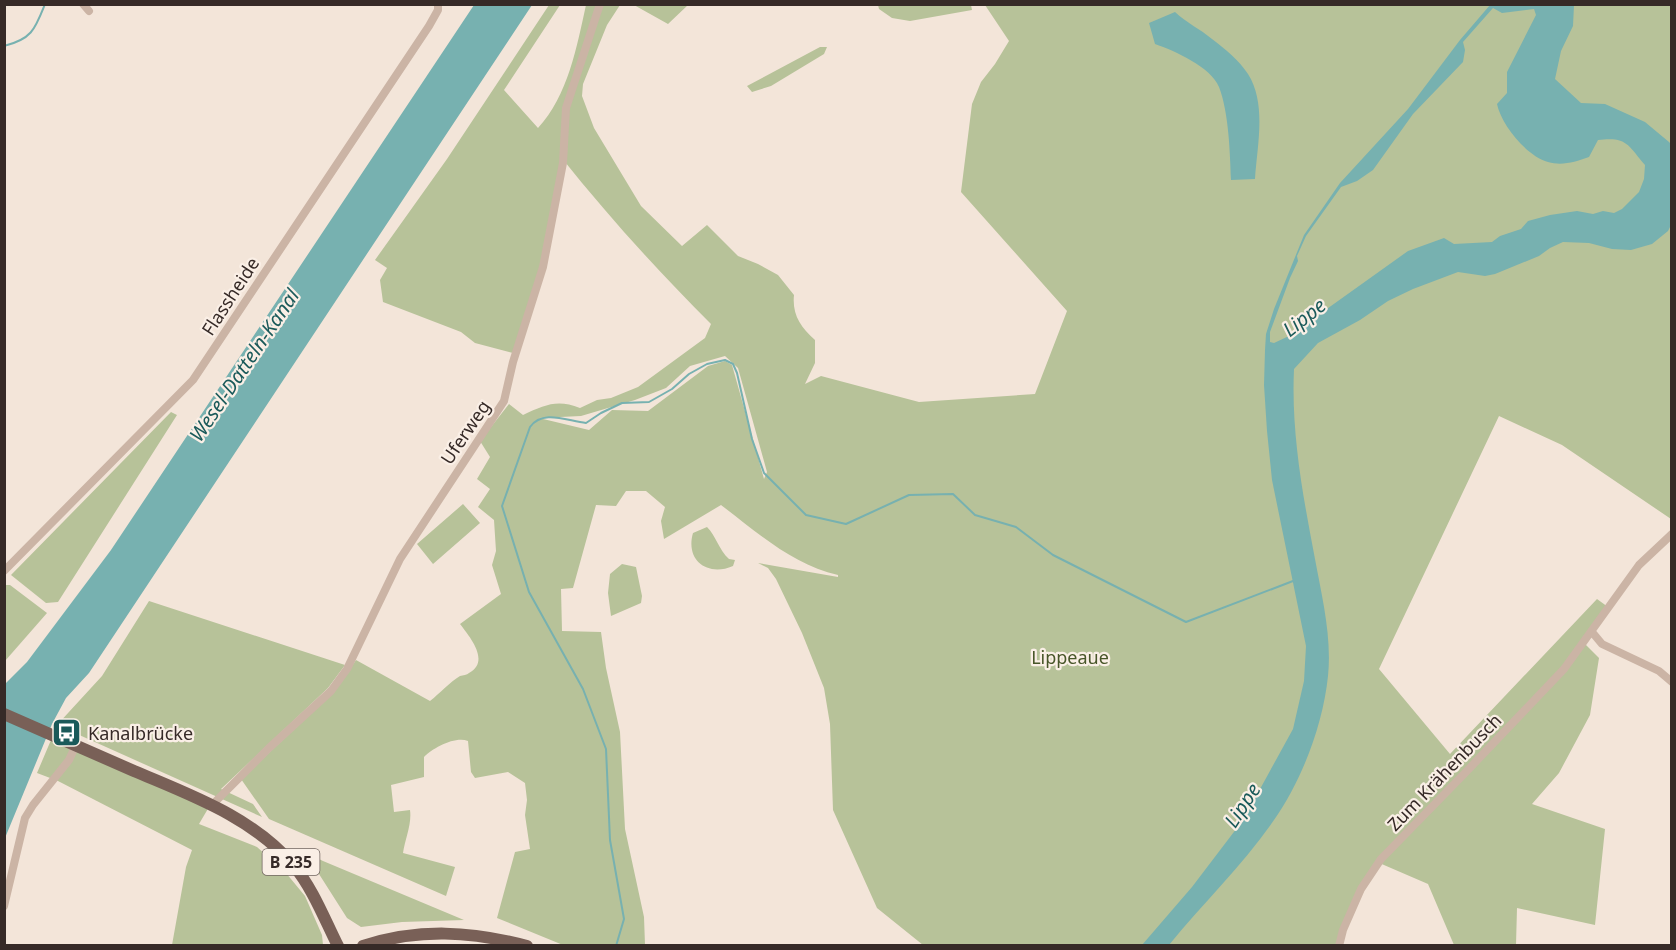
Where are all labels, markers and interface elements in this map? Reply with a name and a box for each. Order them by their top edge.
street label: Flassheide [196,252,264,340]
water label: Wesel-Datteln-Kanal [183,283,306,447]
water label: Lippe [1277,292,1331,342]
street label: Uferweg [435,395,495,469]
park label: Lippeaue [1031,645,1109,669]
street label: Zum Krähenbusch [1382,708,1506,836]
bus stop icon: Kanalbrücke [51,717,83,749]
place label: Kanalbrücke [88,721,193,745]
water label: Lippe [1218,778,1266,832]
road number: B 235 [262,849,320,875]

